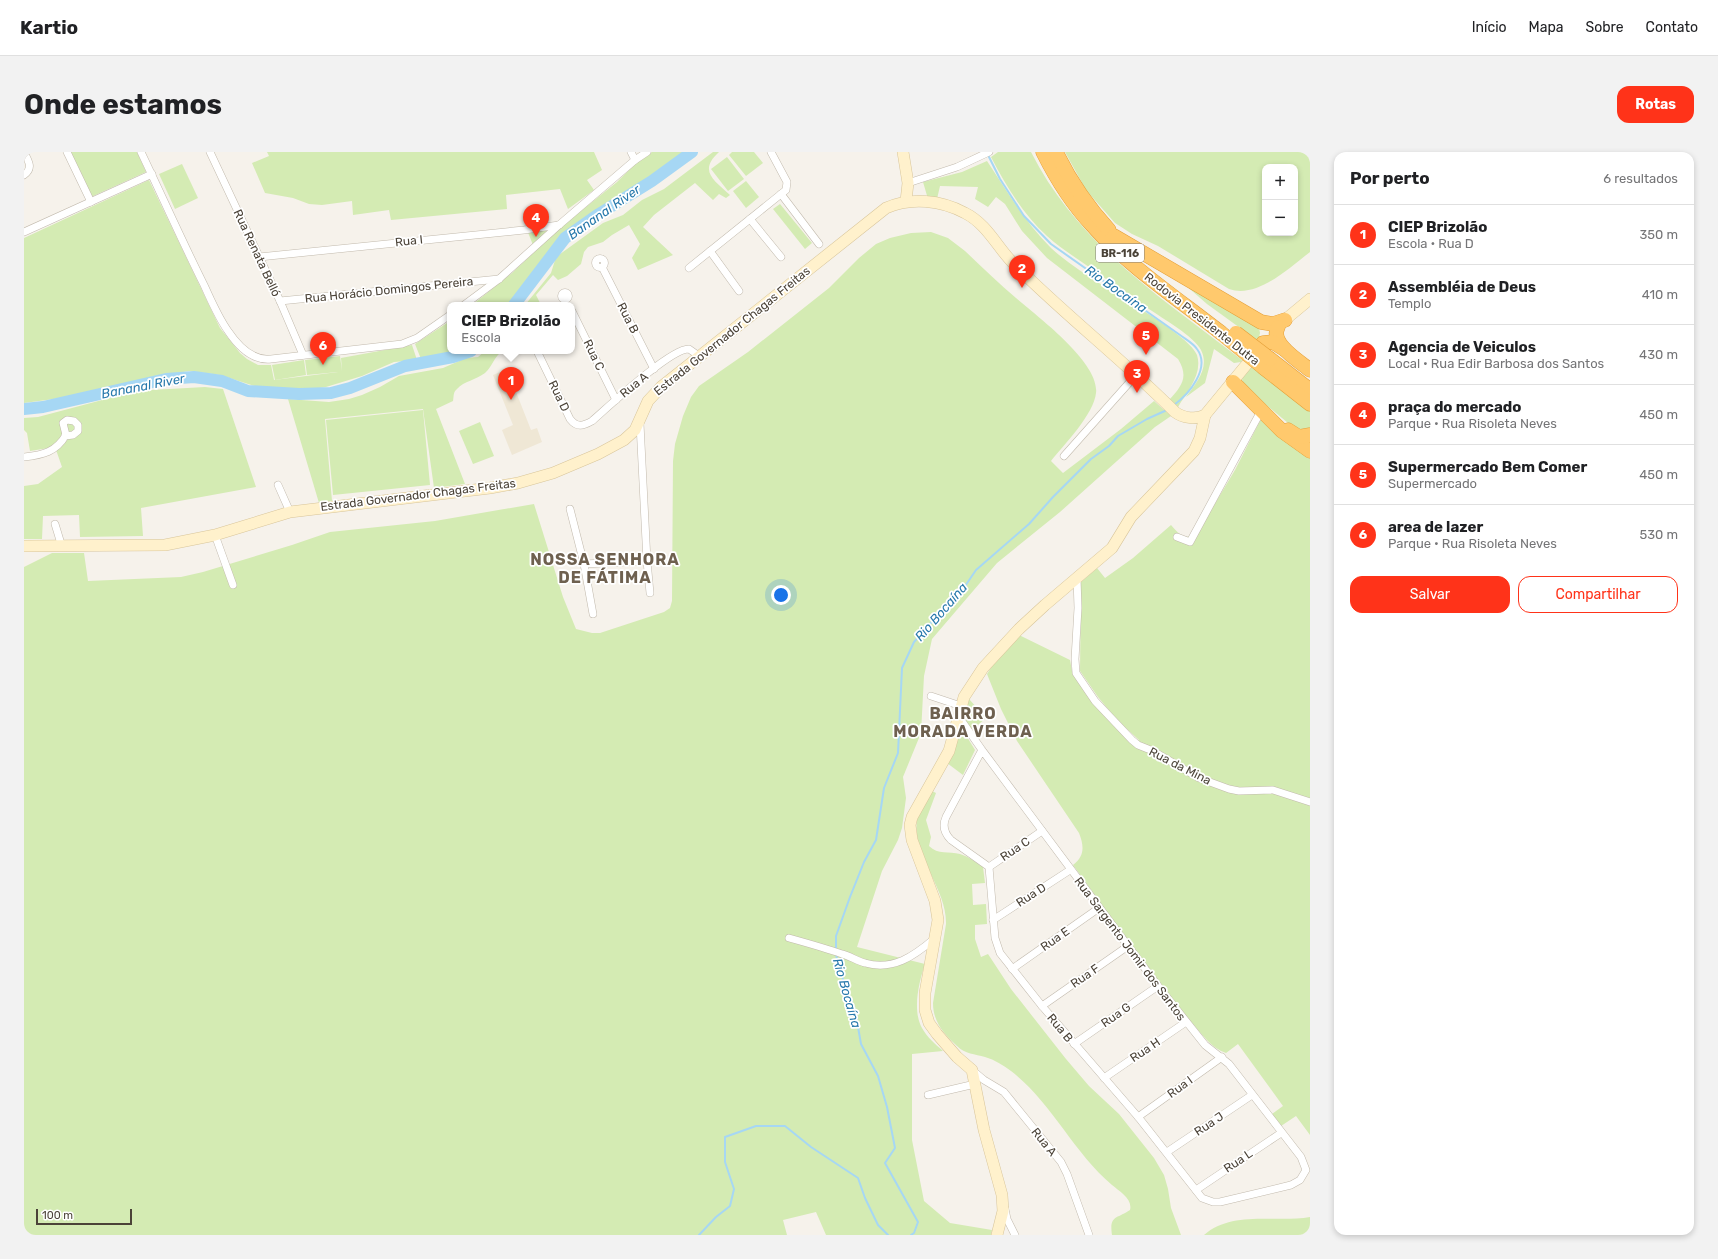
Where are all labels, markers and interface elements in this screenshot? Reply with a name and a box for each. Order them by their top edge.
text: Kartio [20,16,78,39]
text: Início [1472,19,1507,36]
text: Mapa [1529,19,1564,36]
text: Sobre [1586,19,1624,36]
text: Contato [1646,19,1698,36]
button: Rotas [1617,86,1694,123]
text: Onde estamos [24,88,222,121]
map controls [1262,164,1298,236]
button: + [1262,164,1298,200]
text: Por perto [1350,168,1430,188]
text: 6 resultados [1603,171,1678,186]
water label: Bananal River [565,181,644,242]
button: − [1262,200,1298,236]
pin: 4 [523,204,549,237]
street label: Rua Renata Belló [231,207,283,299]
text: CIEP Brizolão [1388,218,1487,236]
text: 1 [1360,227,1366,242]
text: 350 m [1639,227,1678,242]
street label: Rua I [394,233,424,249]
text: Escola · Rua D [1388,236,1474,251]
road number: BR-116 [1096,244,1144,262]
pin: 2 [1009,255,1035,288]
water label: Rio Bocaína [1082,262,1150,316]
street label: Estrada Governador Chagas Freitas [651,264,813,398]
street label: Rodovia Presidente Dutra [1142,270,1262,368]
street label: Rua Horácio Domingos Pereira [304,274,474,306]
text: Assembléia de Deus [1388,278,1536,296]
text: 2 [1359,287,1367,302]
text: 410 m [1642,287,1678,302]
text: Templo [1388,296,1432,311]
street label: Rua B [614,300,642,336]
popup [447,302,575,354]
text: CIEP Brizolão [461,312,561,330]
pin: 5 [1133,322,1159,355]
text: Escola [461,330,501,345]
pin: 6 [310,332,336,365]
street label: Rua C [581,337,607,373]
text: Agencia de Veiculos [1388,338,1536,356]
text: 3 [1359,347,1367,362]
text: 430 m [1639,347,1678,362]
text: Local · Rua Edir Barbosa dos Santos [1388,356,1604,371]
pin: 3 [1124,360,1150,393]
pin: 1 [498,367,524,400]
street label: Rua A [617,369,651,401]
water label: Bananal River [100,370,187,401]
street label: Rua D [545,378,573,414]
text: praça do mercado [1388,398,1521,416]
text: 4 [1359,407,1367,422]
text: 450 m [1639,407,1678,422]
text: Parque · Rua Risoleta Neves [1388,416,1557,431]
text: Supermercado Bem Comer [1388,458,1587,476]
text: 5 [1359,467,1367,482]
text: 450 m [1639,467,1678,482]
street label: Estrada Governador Chagas Freitas [320,476,516,514]
text: Supermercado [1388,476,1477,491]
text: area de lazer [1388,518,1483,536]
text: 6 [1359,527,1367,542]
text: 530 m [1639,527,1678,542]
text: Parque · Rua Risoleta Neves [1388,536,1557,551]
district label: NOSSA SENHORA DE FÁTIMA [530,550,680,587]
button: Salvar [1350,576,1510,613]
button: Compartilhar [1518,576,1678,613]
water label: Rio Bocaína [912,580,971,644]
your location [771,585,791,605]
district label: BAIRRO MORADA VERDA [893,704,1033,741]
street label: Rua da Mina [1147,744,1213,788]
street label: Rua C [998,834,1032,864]
street label: Rua Sargento Jomir dos Santos [1071,874,1189,1024]
street label: Rua D [1013,880,1049,910]
street label: Rua E [1038,924,1072,954]
water label: Rio Bocaína [830,956,864,1030]
street label: Rua F [1068,961,1102,991]
street label: Rua G [1099,1000,1133,1030]
street label: Rua B [1044,1011,1076,1045]
street label: Rua H [1127,1035,1163,1065]
street label: Rua I [1165,1073,1195,1101]
street label: Rua J [1192,1109,1226,1139]
street label: Rua A [1028,1125,1060,1159]
street label: Rua L [1221,1146,1255,1176]
scale bar [36,1207,132,1226]
text: 100 m [42,1209,73,1222]

